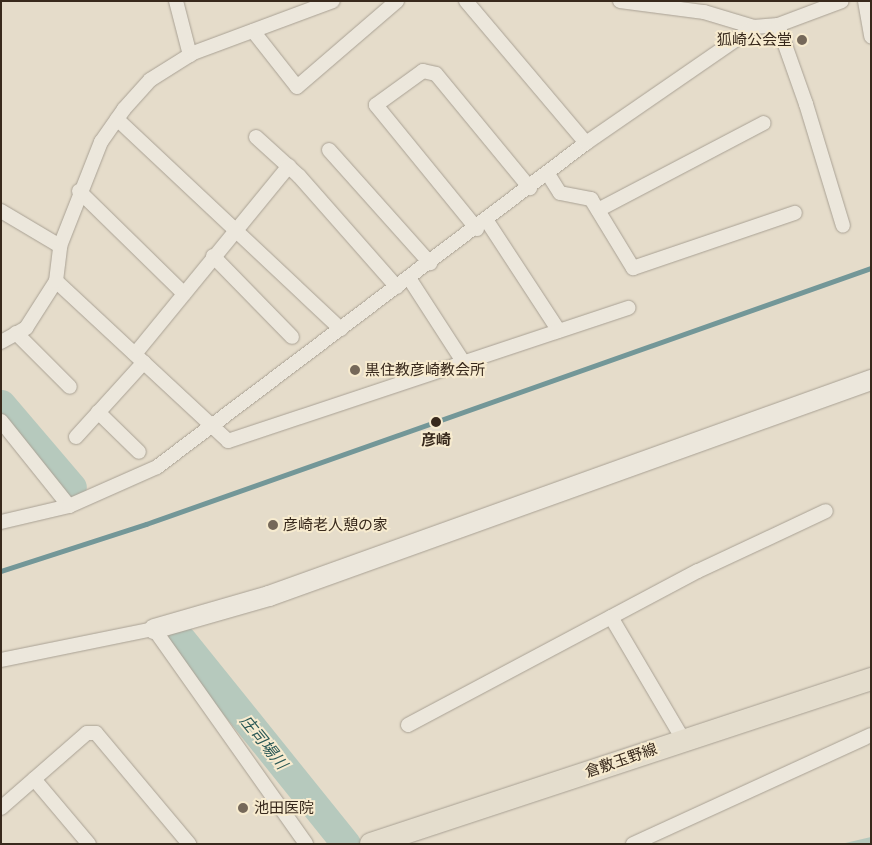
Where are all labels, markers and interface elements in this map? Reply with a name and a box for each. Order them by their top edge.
place label: 狐崎公会堂 [717,31,792,49]
marker: 狐崎公会堂 [796,34,808,46]
place label: 黒住教彦崎教会所 [365,361,485,379]
marker: 黒住教彦崎教会所 [349,364,361,376]
marker: 彦崎 [429,415,443,429]
place label: 彦崎 [421,431,451,449]
place label: 彦崎老人憩の家 [283,516,388,534]
marker: 彦崎老人憩の家 [267,519,279,531]
water label: 庄司場川 [236,711,292,773]
street label: 倉敷玉野線 [583,739,659,781]
place label: 池田医院 [254,799,314,817]
marker: 池田医院 [236,801,250,815]

